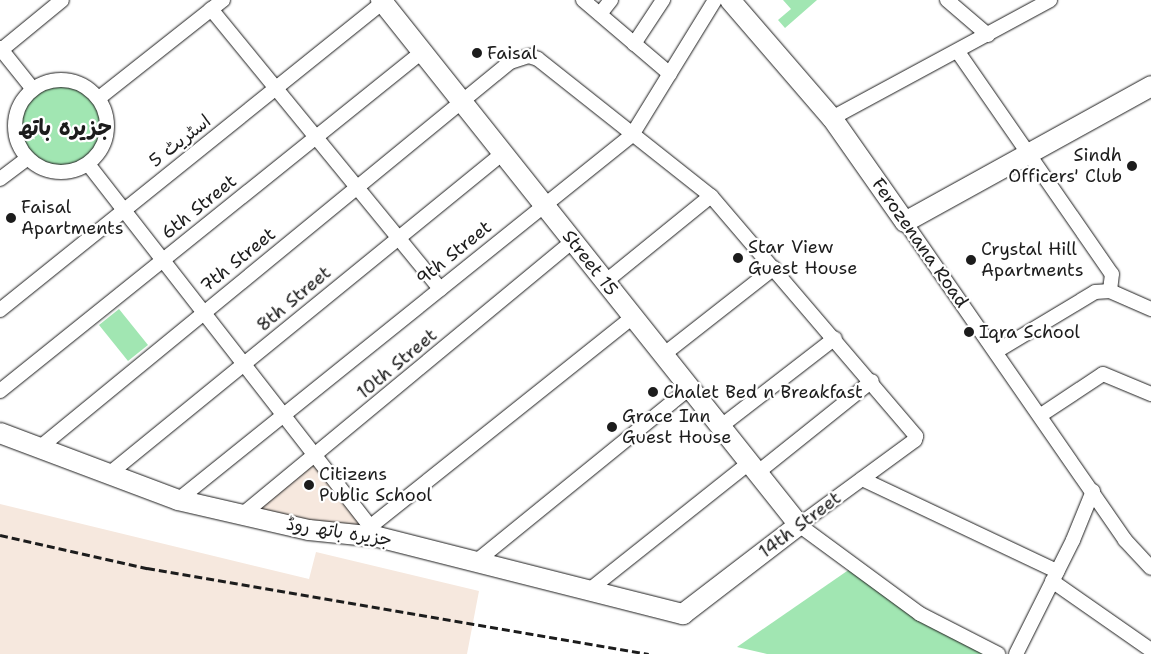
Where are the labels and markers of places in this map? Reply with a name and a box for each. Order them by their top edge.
place label: Faisal [487,42,537,64]
marker: Faisal [471,47,483,59]
place label: Sindh Officers' Club [1008,145,1122,188]
marker: Sindh Officers' Club [1126,160,1138,172]
place label: Faisal Apartments [21,197,124,240]
marker: Faisal Apartments [5,212,17,224]
place label: Star View Guest House [748,237,857,280]
place label: Crystal Hill Apartments [981,239,1084,282]
marker: Star View Guest House [732,252,744,264]
marker: Crystal Hill Apartments [965,254,977,266]
place label: Iqra School [979,321,1080,343]
marker: Iqra School [963,326,975,338]
place label: Chalet Bed n Breakfast [663,381,863,403]
marker: Chalet Bed n Breakfast [647,386,659,398]
place label: Grace Inn Guest House [622,406,731,448]
marker: Grace Inn Guest House [606,421,618,433]
place label: Citizens Public School [319,464,432,506]
marker: Citizens Public School [303,479,315,491]

